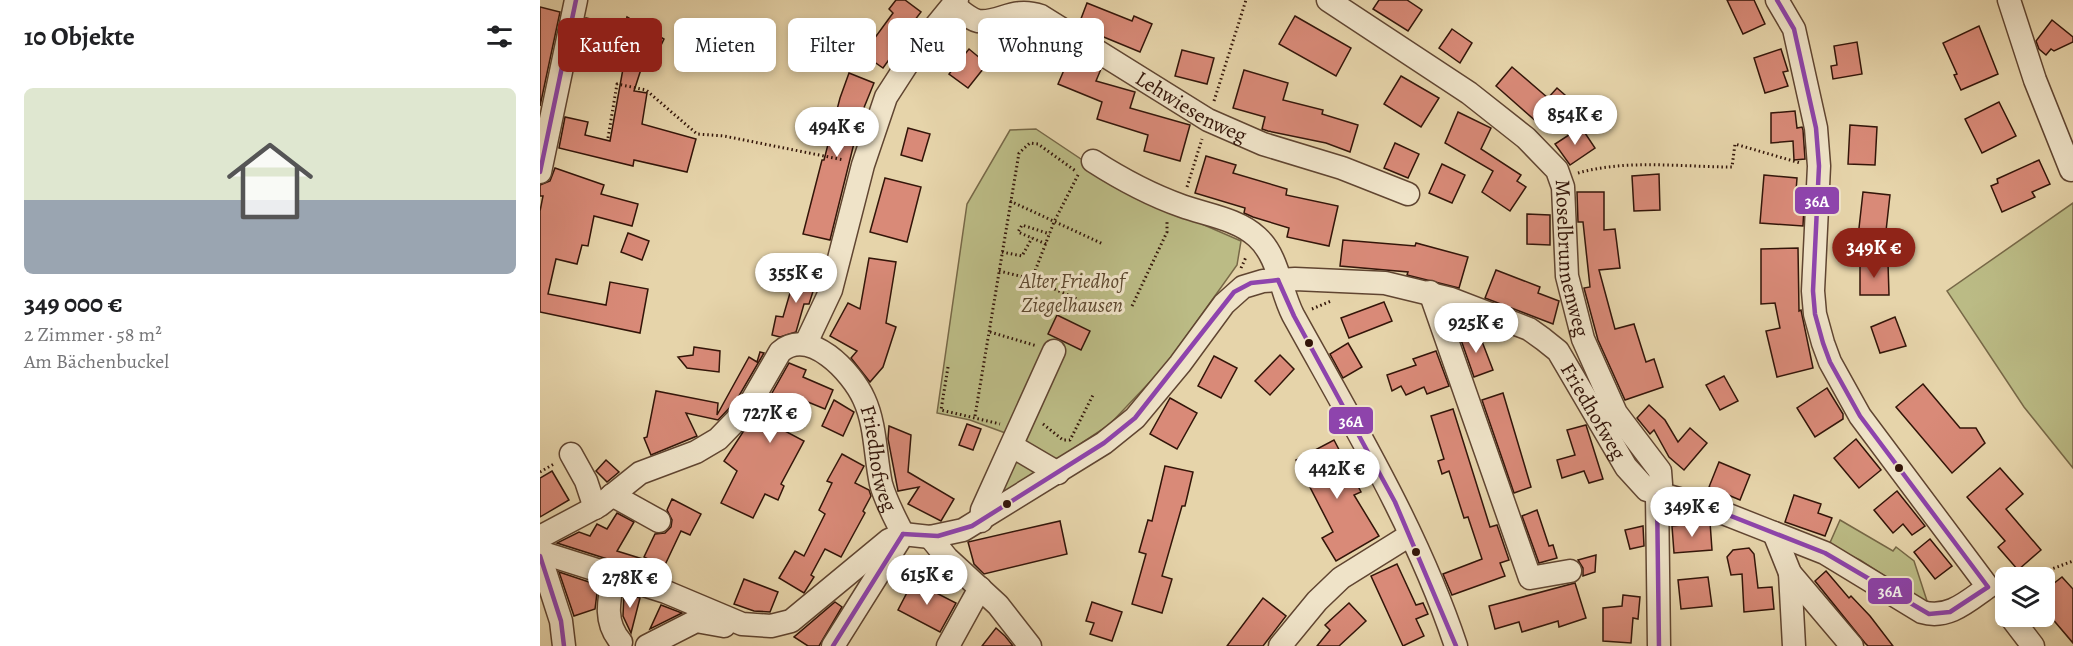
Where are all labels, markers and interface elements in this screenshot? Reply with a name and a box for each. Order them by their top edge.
chip: Kaufen [558,18,662,72]
chip: Mieten [674,18,776,72]
chip: Filter [788,18,876,72]
chip: Neu [888,18,966,72]
chip: Wohnung [978,18,1104,72]
text: 10 Objekte [24,19,135,54]
icon: filters [483,20,516,53]
street label: Lehwiesenweg [1130,64,1252,149]
pin: 854K € [1526,95,1624,146]
text: 854K € [1547,101,1603,128]
pin: 494K € [788,107,886,158]
text: 494K € [809,113,865,140]
icon: home [216,127,324,235]
street label: Moselbrunnenweg [1549,179,1596,340]
line badge: 36A [1794,186,1840,215]
text: 36A [1805,191,1830,213]
pin: 349K € [1825,228,1923,279]
text: 349K € [1846,234,1902,261]
pin: 355K € [747,253,845,304]
text: 355K € [769,259,823,286]
park label: Alter Friedhof Ziegelhausen [1019,267,1129,319]
text: 349 000 € [24,286,123,321]
pin: 925K € [1427,303,1525,354]
text: 925K € [1448,309,1504,336]
text: 2 Zimmer · 58 m² [24,321,162,348]
unlabelled marker [1303,337,1315,349]
text: Am Bächenbuckel [24,348,169,375]
street label: Friedhofweg [1554,358,1633,465]
pin: 727K € [721,393,819,444]
text: 727K € [743,399,797,426]
street label: Friedhofweg [854,402,904,517]
line badge: 36A [1328,406,1374,435]
text: 36A [1339,411,1364,433]
pin: 442K € [1288,449,1386,500]
text: 442K € [1309,455,1365,482]
unlabelled marker [1893,462,1905,474]
pin: 349K € [1643,487,1741,538]
text: 349K € [1664,493,1720,520]
unlabelled marker [1001,498,1013,510]
unlabelled marker [1410,546,1422,558]
pin: 615K € [878,555,976,606]
pin: 278K € [581,558,679,609]
text: 615K € [900,561,954,588]
text: 278K € [602,564,658,591]
map controls [1995,567,2055,627]
button: layers [1995,567,2055,627]
line badge: 36A [1867,577,1913,605]
text: 36A [1878,581,1903,603]

